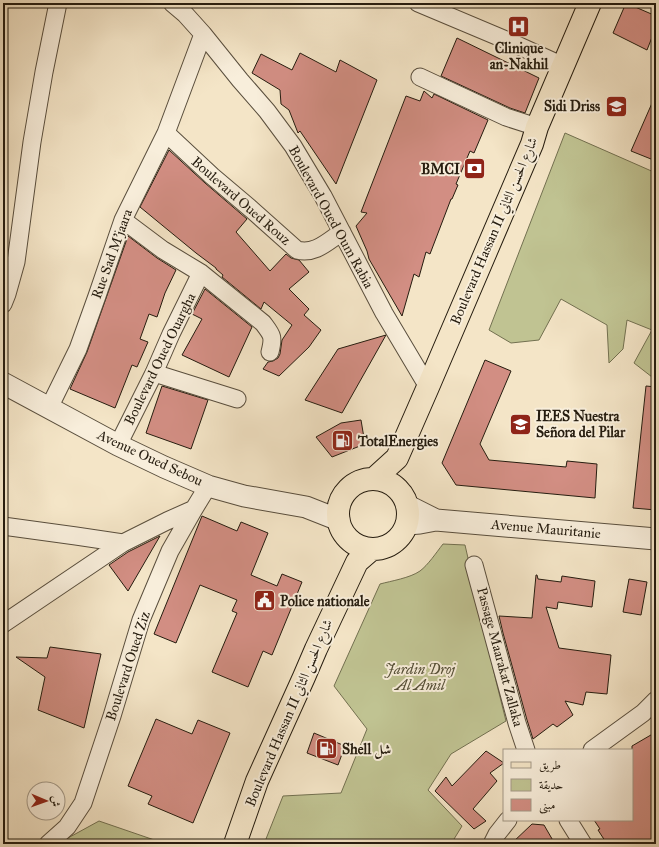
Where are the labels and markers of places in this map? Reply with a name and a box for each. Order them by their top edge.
hospital icon: Clinique an-Nakhil [506,13,532,39]
place label: Clinique an-Nakhil [490,40,550,73]
school or university icon: Sidi Driss [603,93,629,119]
place label: Sidi Driss [544,98,600,115]
bank icon: BMCI [462,156,488,182]
place label: BMCI [421,161,460,178]
place label: IEES Nuestra Señora del Pilar [536,408,626,441]
school or university icon: IEES Nuestra Señora del Pilar [507,411,533,437]
fuel station icon: TotalEnergies [329,428,355,454]
place label: TotalEnergies [357,433,438,451]
public building icon: Police nationale [252,588,278,614]
place label: Police nationale [280,593,370,610]
fuel station icon: Shell شل [313,736,339,762]
place label: Shell شل [342,741,391,759]

